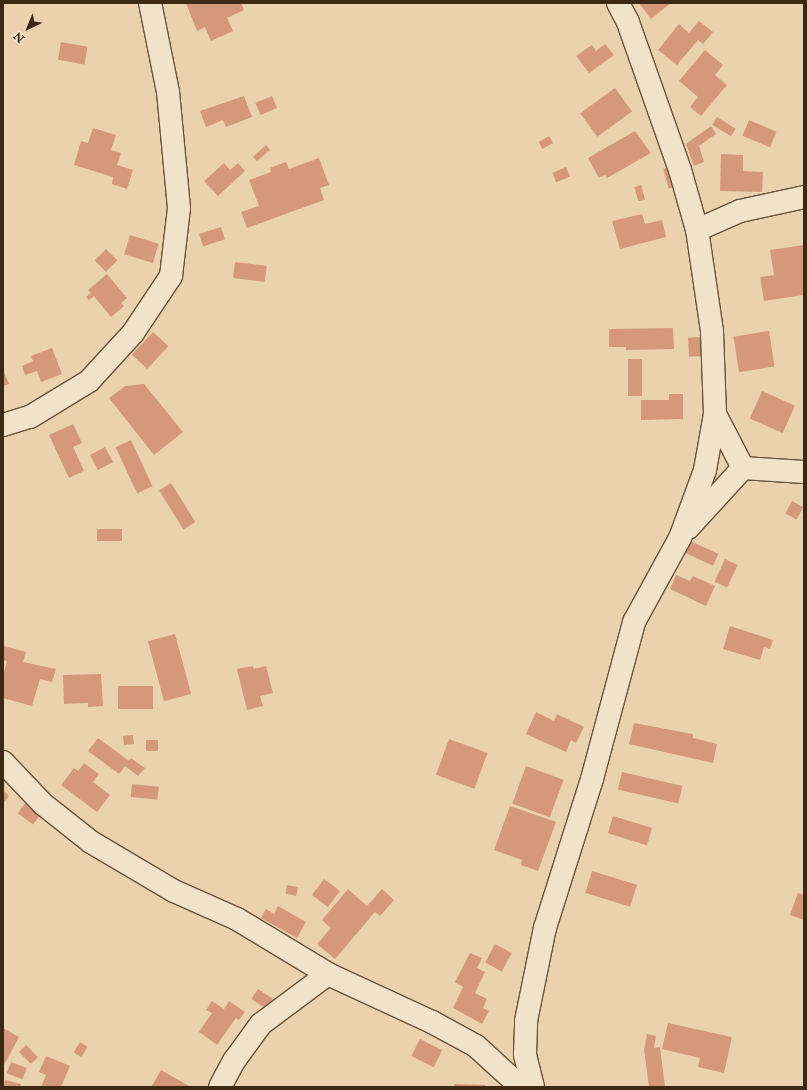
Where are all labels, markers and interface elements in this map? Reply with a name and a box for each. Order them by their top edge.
north arrow [8,8,48,48]
text: N [11,29,27,45]

